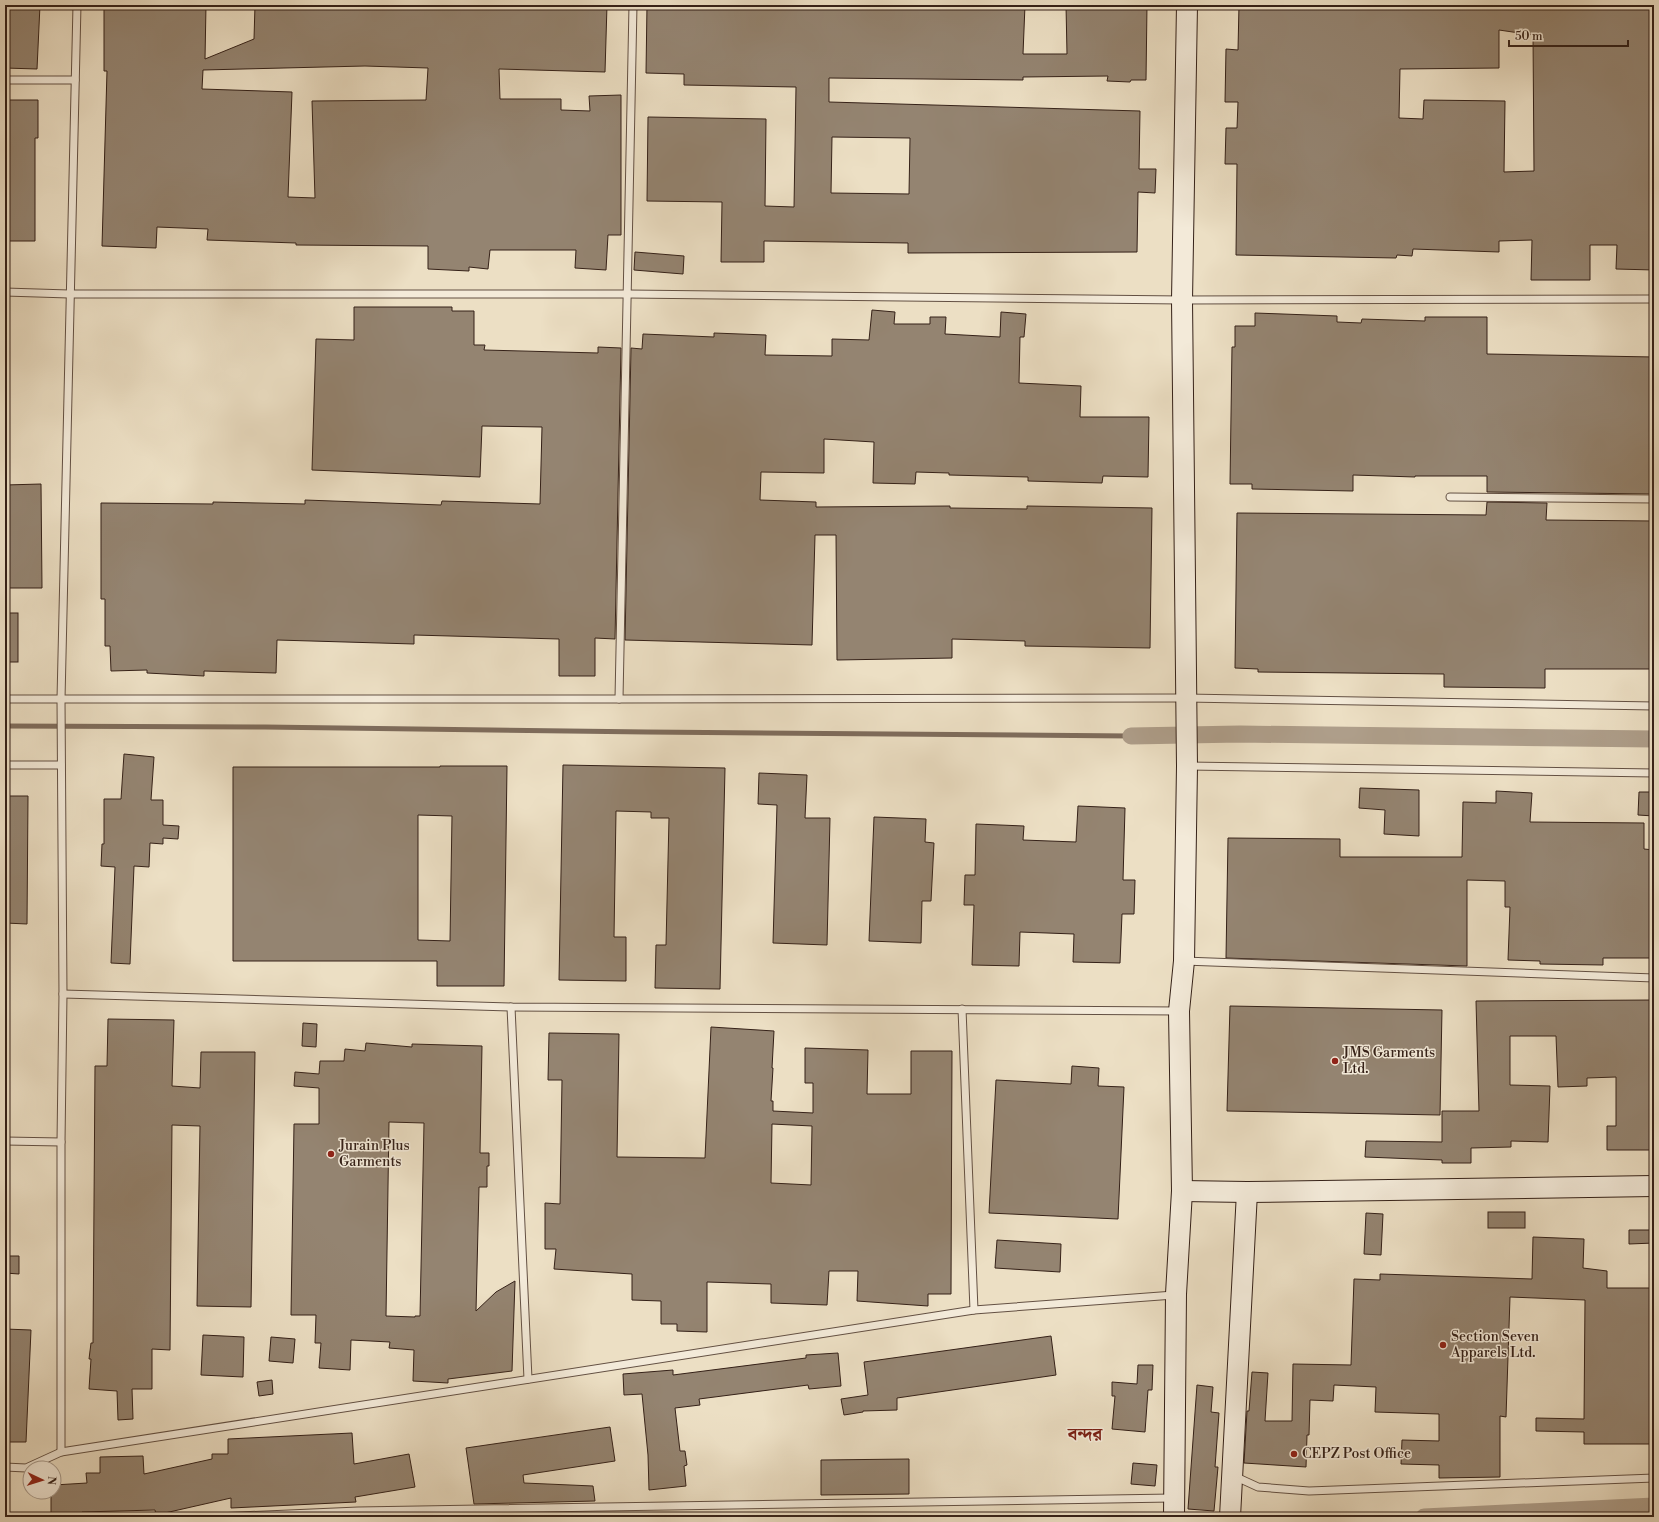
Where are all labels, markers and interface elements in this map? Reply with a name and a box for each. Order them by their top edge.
scale bar [1509,22,1628,48]
text: 50 m [1515,29,1543,44]
place label: JMS Garments Ltd. [1342,1044,1435,1078]
marker: JMS Garments Ltd. [1330,1056,1340,1066]
place label: Jurain Plus Garments [338,1137,410,1171]
marker: Jurain Plus Garments [326,1149,336,1159]
place label: Section Seven Apparels Ltd. [1450,1328,1540,1362]
marker: Section Seven Apparels Ltd. [1438,1340,1448,1350]
district label: বন্দর [1067,1423,1103,1446]
place label: CEPZ Post Office [1302,1445,1411,1463]
marker: CEPZ Post Office [1289,1449,1299,1459]
north arrow [22,1460,62,1500]
text: N [44,1476,58,1486]

